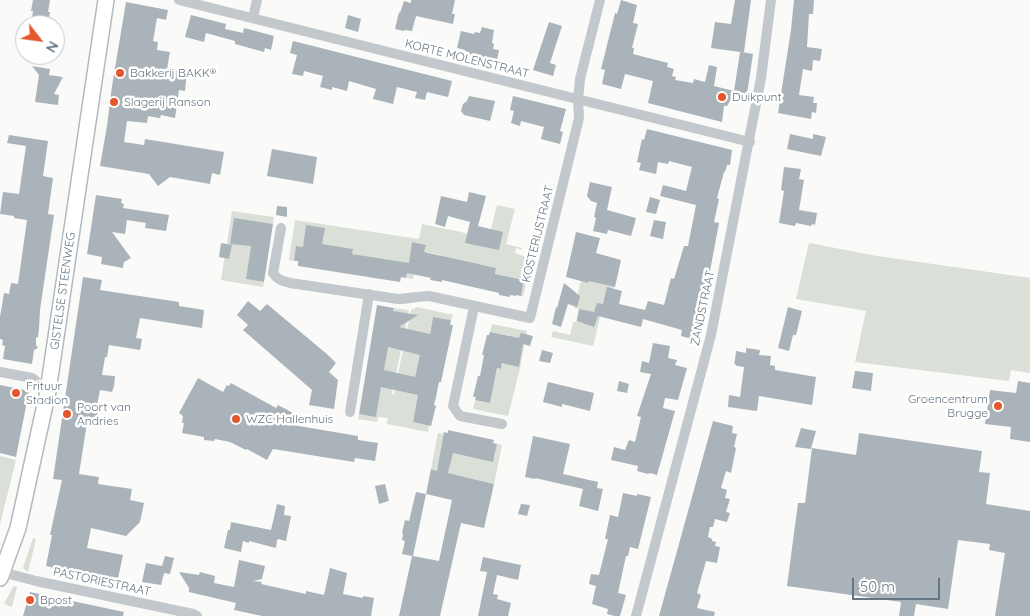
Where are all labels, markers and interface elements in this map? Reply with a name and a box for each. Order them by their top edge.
north arrow [15,15,65,65]
street label: KORTE MOLENSTRAAT [403,37,531,81]
text: N [42,38,62,56]
place label: Bakkerij BAKK® [130,66,216,80]
marker: Bakkerij BAKK® [114,67,126,79]
place label: Duikpunt [732,90,782,104]
marker: Duikpunt [716,91,728,103]
place label: Slagerij Ranson [124,95,211,109]
marker: Slagerij Ranson [108,96,120,108]
street label: KOSTERIJSTRAAT [519,184,557,284]
street label: GISTELSE STEENWEG [48,231,78,351]
street label: ZANDSTRAAT [688,269,718,347]
place label: Frituur Stadion [26,379,68,407]
marker: Frituur Stadion [10,387,22,399]
place label: Groencentrum Brugge [908,392,988,420]
place label: Poort van Andries [77,400,131,428]
marker: Groencentrum Brugge [992,400,1004,412]
marker: Poort van Andries [61,408,73,420]
place label: WZC Hallenhuis [246,412,333,426]
marker: WZC Hallenhuis [230,413,242,425]
street label: PASTORIESTRAAT [52,565,152,599]
scale bar [855,568,942,600]
text: 50 m [860,577,895,596]
place label: Bpost [40,593,72,607]
marker: Bpost [24,594,36,606]

